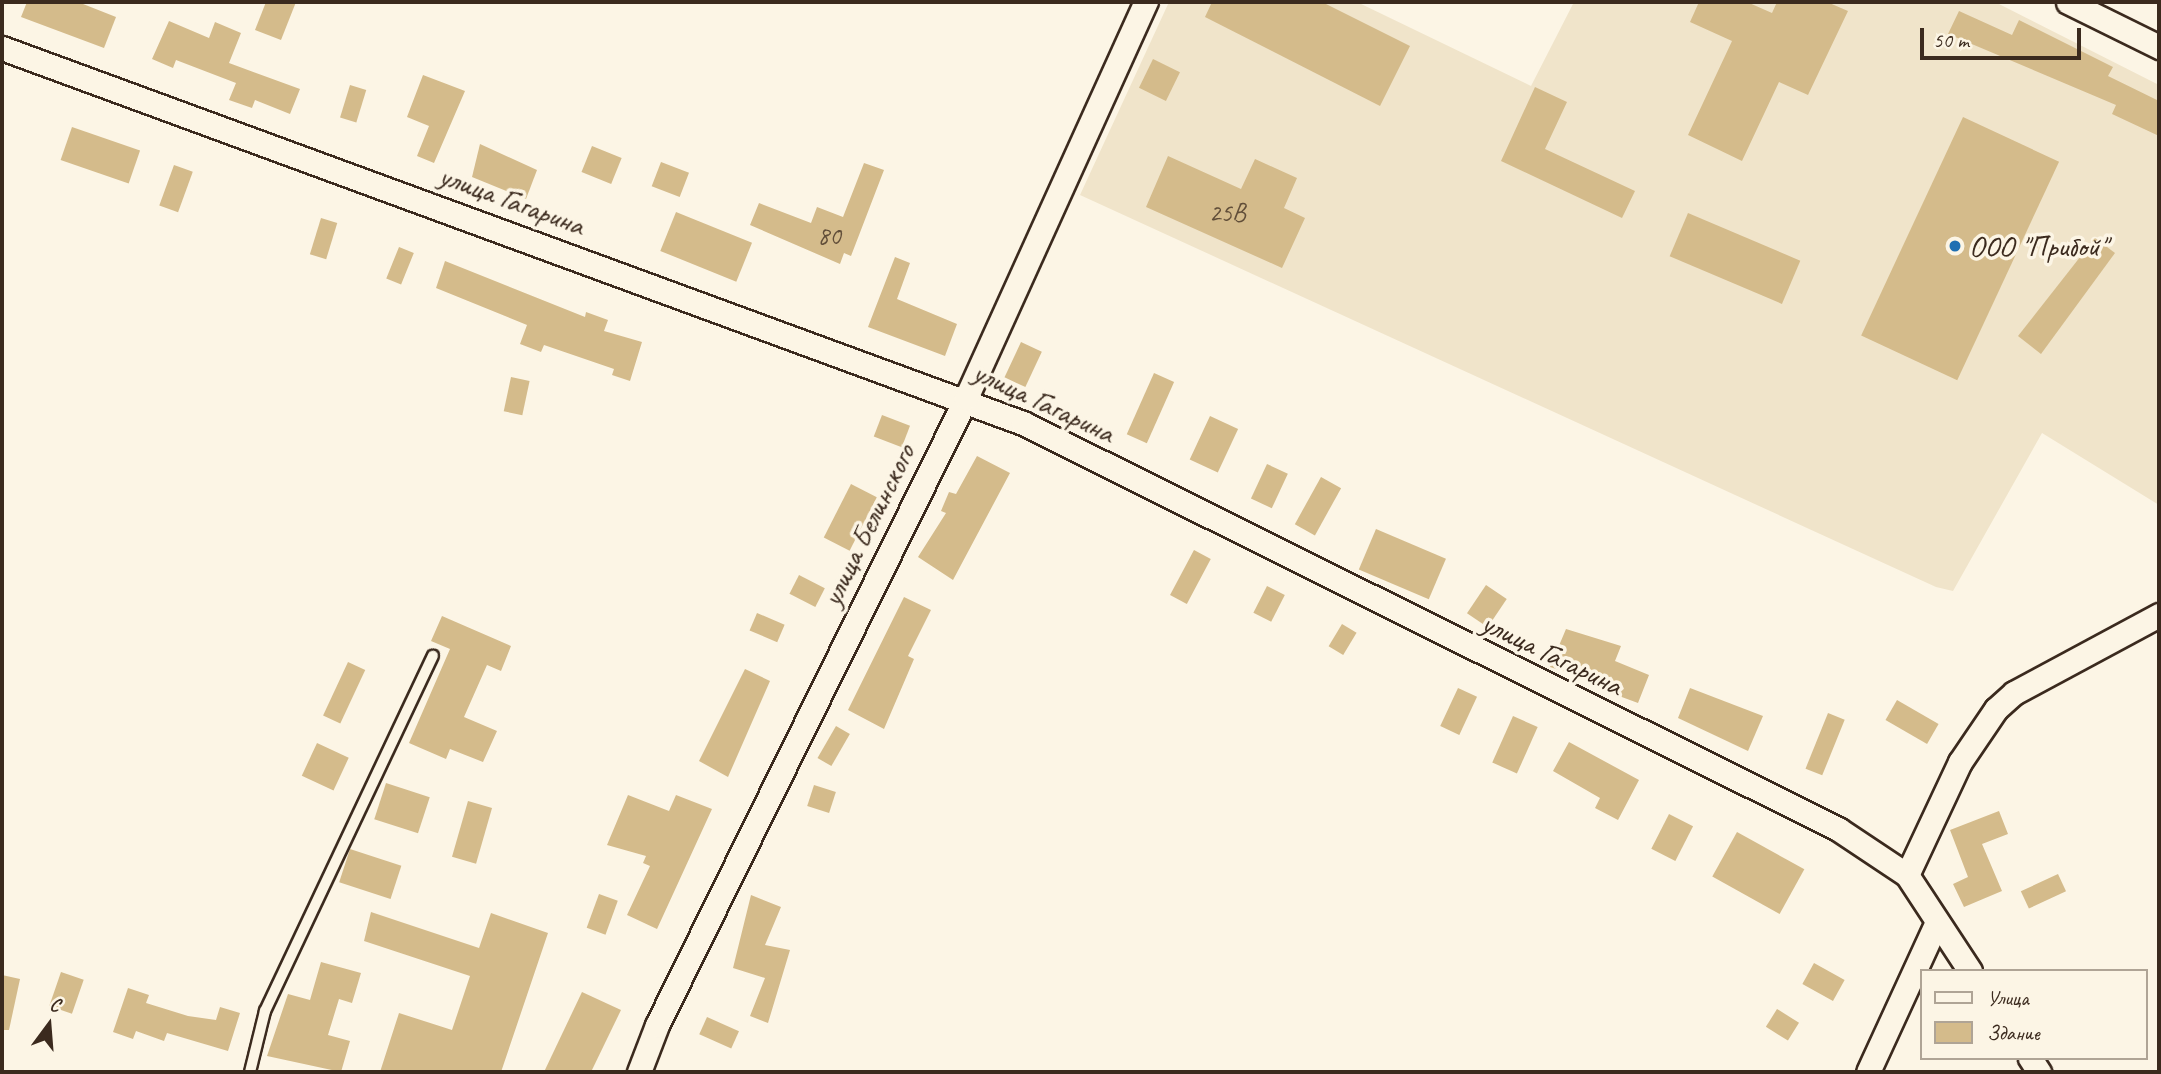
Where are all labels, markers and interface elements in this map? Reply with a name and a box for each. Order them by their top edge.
scale bar [1923,14,2084,58]
text: 50 m [1933,27,1969,53]
street label: улица Гагарина [434,157,590,243]
house number: 25В [1209,197,1245,229]
house number: 80 [817,220,841,252]
place label: ООО "Прибой" [1969,228,2107,264]
marker: ООО "Прибой" [1947,238,1963,254]
street label: улица Гагарина [967,353,1121,451]
street label: улица Белинского [813,437,923,613]
street label: улица Гагарина [1475,604,1629,704]
legend [1920,969,2147,1060]
text: Улица [1987,985,2029,1011]
north arrow [14,990,84,1060]
text: С [47,992,63,1018]
text: Здание [1987,1020,2040,1046]

